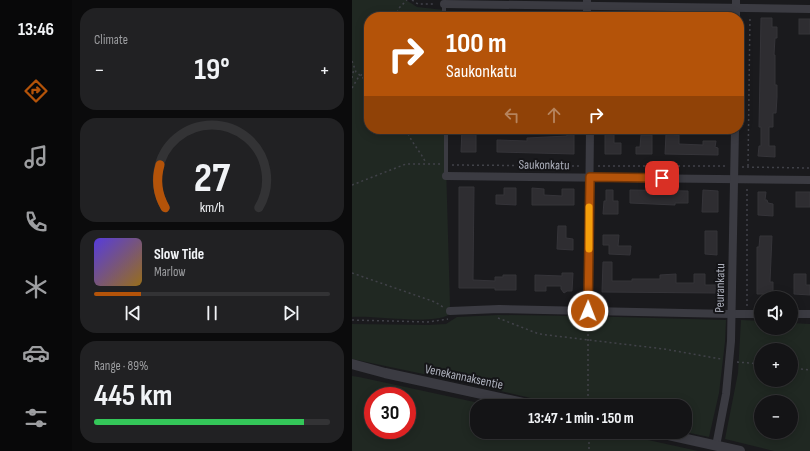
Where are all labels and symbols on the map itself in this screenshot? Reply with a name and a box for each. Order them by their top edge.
street label: Saukonkatu [518,157,570,173]
pin [645,161,679,195]
street label: Peurankatu [712,263,728,313]
position arrow [567,290,609,332]
street label: Venekannaksentie [423,361,505,393]
speed limit sign: 30 [364,387,416,439]

